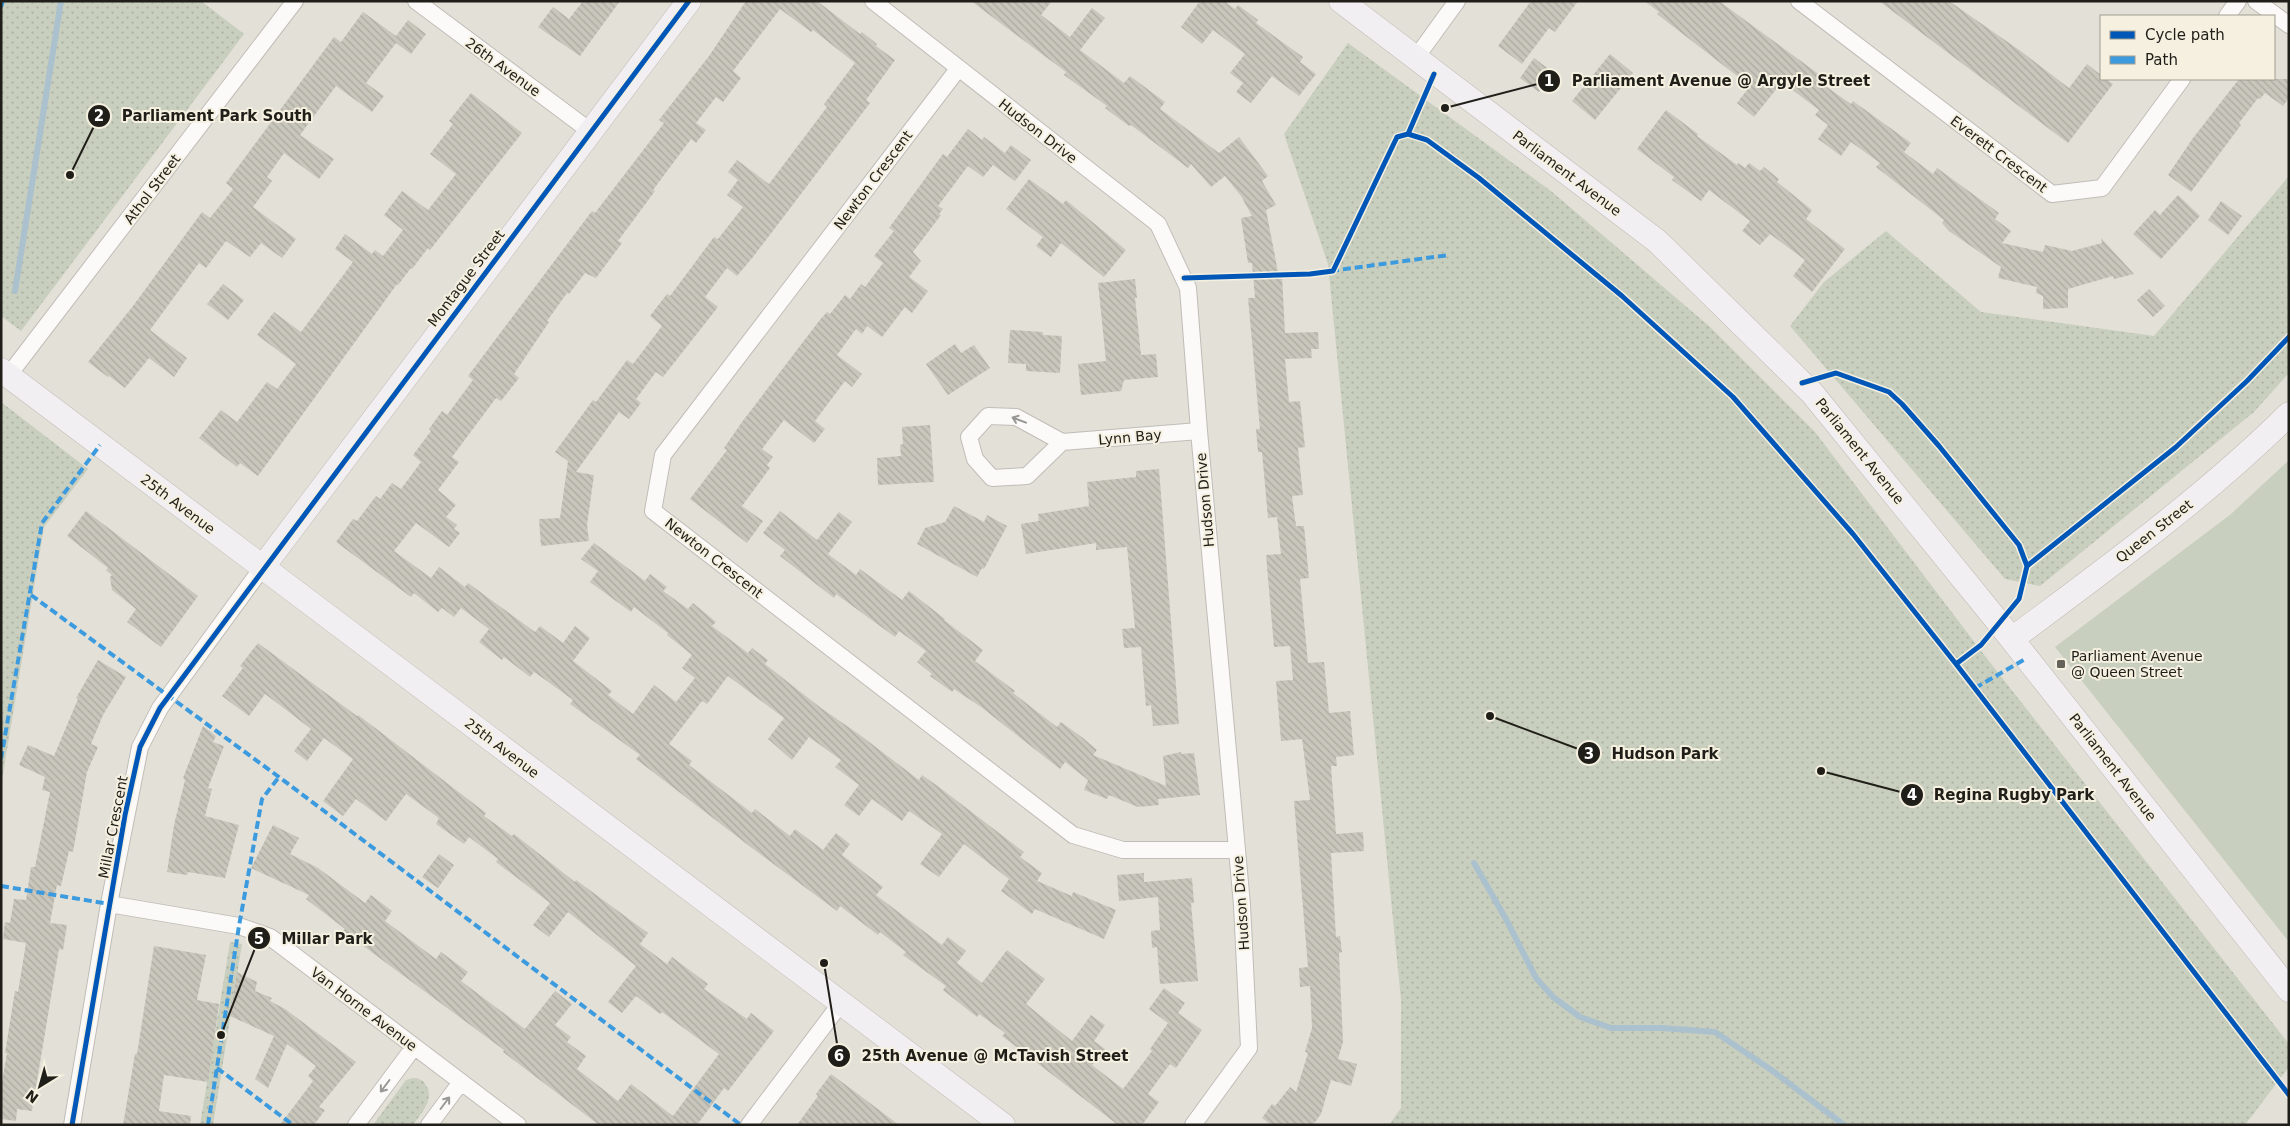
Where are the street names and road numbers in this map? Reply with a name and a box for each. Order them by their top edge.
street label: 26th Avenue [462,34,544,100]
street label: Hudson Drive [996,96,1080,166]
street label: Everett Crescent [1947,112,2051,196]
street label: Newton Crescent [831,127,916,233]
street label: Parliament Avenue [1510,127,1624,219]
street label: Athol Street [121,151,184,227]
street label: Montague Street [424,226,508,330]
street label: Parliament Avenue [1812,395,1908,507]
street label: Lynn Bay [1098,426,1162,448]
street label: Hudson Drive [1193,452,1217,548]
street label: 25th Avenue [138,471,218,537]
street label: Queen Street [2112,496,2196,566]
street label: Newton Crescent [662,515,766,601]
street label: Parliament Avenue [2066,710,2160,824]
street label: 25th Avenue [462,715,542,781]
street label: Millar Crescent [95,774,131,880]
street label: Hudson Drive [1230,855,1252,951]
street label: Van Horne Avenue [308,964,420,1054]

